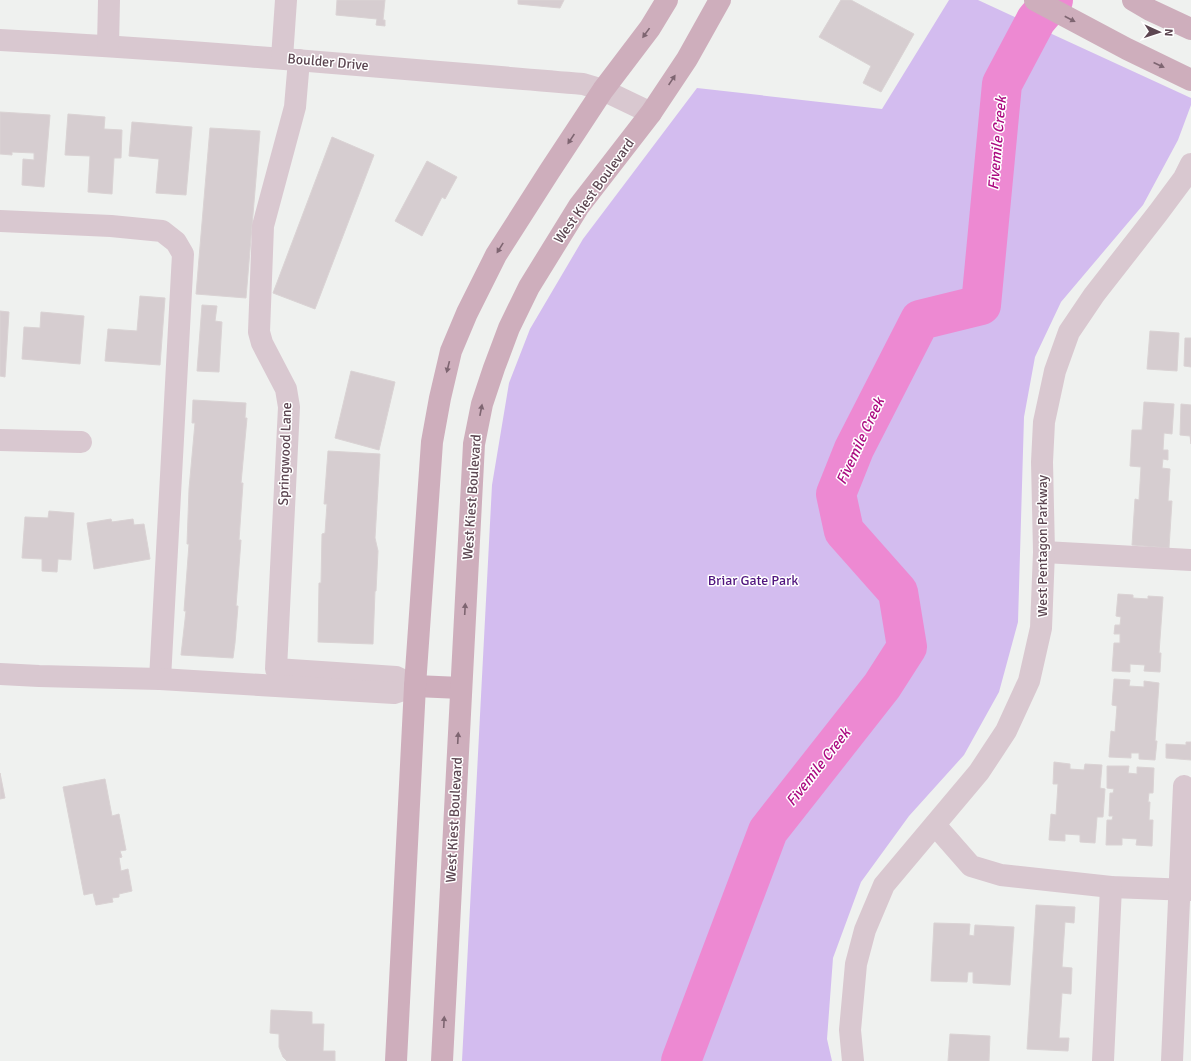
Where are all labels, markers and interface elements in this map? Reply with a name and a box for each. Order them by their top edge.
north arrow [1139,12,1179,52]
one-way arrow [1064,15,1076,22]
one-way arrow [642,27,650,38]
text: N [1162,28,1175,37]
street label: Boulder Drive [287,50,369,74]
one-way arrow [1153,62,1165,68]
one-way arrow [668,75,676,86]
water label: Fivemile Creek [984,94,1010,191]
one-way arrow [567,134,575,144]
street label: West Kiest Boulevard [550,135,638,247]
one-way arrow [496,243,504,253]
one-way arrow [444,360,450,373]
water label: Fivemile Creek [832,393,889,487]
street label: Springwood Lane [275,402,295,506]
one-way arrow [478,403,484,416]
street label: West Kiest Boulevard [459,434,485,560]
street label: West Pentagon Parkway [1034,474,1051,617]
park label: Briar Gate Park [708,572,798,589]
one-way arrow [462,602,468,615]
water label: Fivemile Creek [782,723,855,810]
one-way arrow [455,731,461,744]
street label: West Kiest Boulevard [442,757,466,883]
one-way arrow [440,1016,447,1028]

